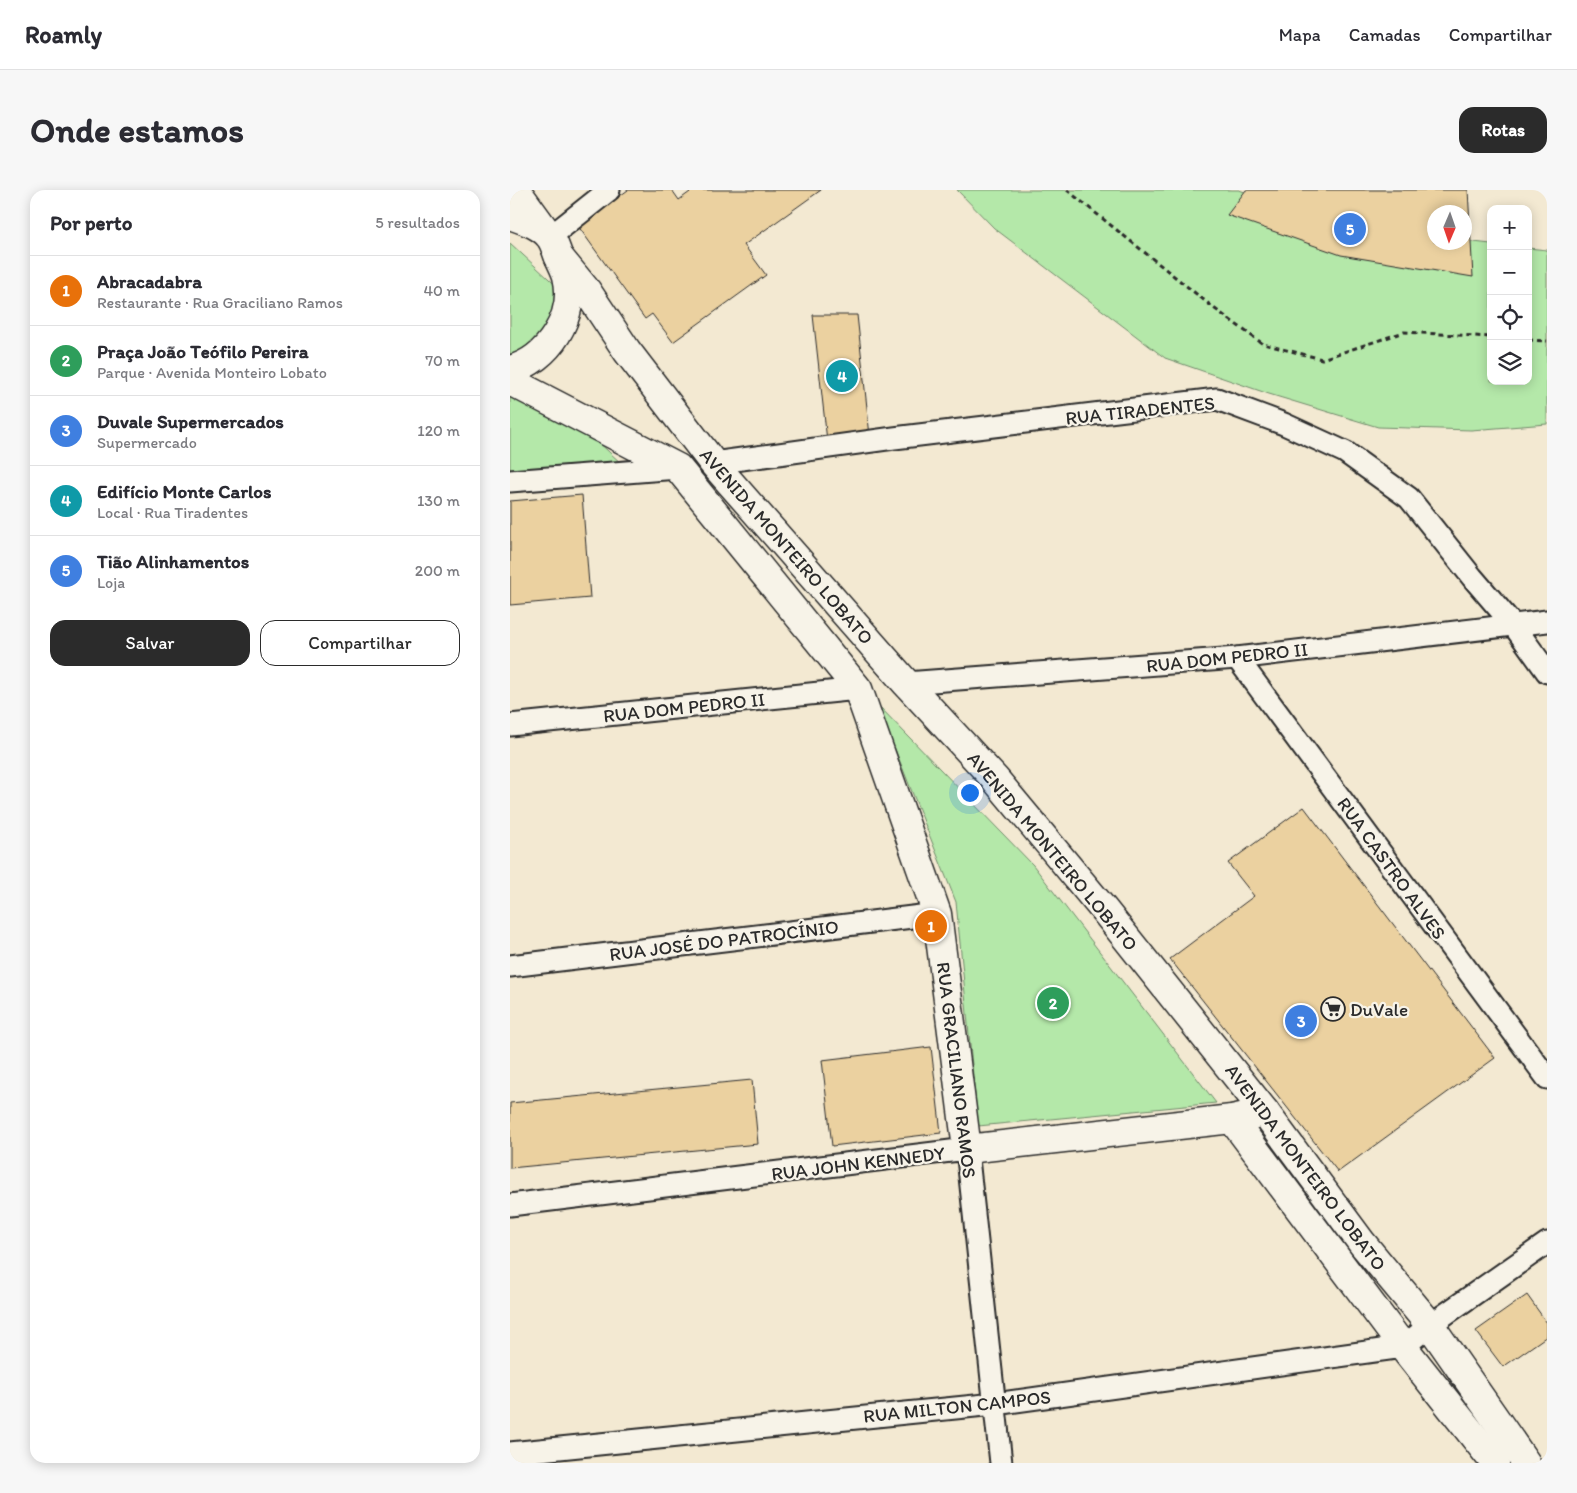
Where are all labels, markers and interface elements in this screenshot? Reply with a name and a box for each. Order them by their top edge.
text: Roamly [25,20,102,49]
text: Mapa [1279,24,1321,46]
text: Camadas [1349,24,1421,46]
text: Compartilhar [1449,24,1552,46]
button: Rotas [1459,107,1547,153]
text: Onde estamos [30,109,244,151]
north arrow [1427,205,1472,250]
map controls [1487,205,1532,385]
button: + [1487,205,1532,250]
text: Por perto [50,210,132,235]
pin: 5 [1334,210,1366,248]
text: 5 resultados [375,213,460,232]
button: − [1487,250,1532,295]
text: Abracadabra [97,270,202,293]
text: 1 [62,281,70,300]
text: 40 m [423,281,460,300]
text: Restaurante · Rua Graciliano Ramos [97,293,343,312]
button: locate [1487,295,1532,340]
text: Praça João Teófilo Pereira [97,340,309,363]
button: layers [1487,340,1532,385]
text: 2 [62,351,70,370]
text: 70 m [425,351,460,370]
pin: 4 [826,357,858,395]
text: Parque · Avenida Monteiro Lobato [97,363,327,382]
street label: RUA TIRADENTES [1064,391,1216,430]
text: Duvale Supermercados [97,410,284,433]
text: 3 [62,421,70,440]
text: 120 m [417,421,460,440]
text: Supermercado [97,433,197,452]
street label: AVENIDA MONTEIRO LOBATO [695,443,878,649]
text: Edifício Monte Carlos [97,480,272,503]
text: 4 [61,491,71,510]
text: 130 m [417,491,460,510]
text: Local · Rua Tiradentes [97,503,248,522]
text: Tião Alinhamentos [97,550,249,573]
text: 5 [62,561,70,580]
text: 200 m [415,561,460,580]
text: Loja [97,573,125,592]
button: Salvar [50,620,250,666]
button: Compartilhar [260,620,460,666]
street label: RUA DOM PEDRO II [1145,638,1309,677]
street label: RUA DOM PEDRO II [602,688,766,727]
street label: AVENIDA MONTEIRO LOBATO [963,747,1143,955]
your location [957,780,983,806]
street label: RUA CASTRO ALVES [1332,793,1451,944]
pin: 1 [915,907,947,945]
street label: RUA JOSÉ DO PATROCÍNIO [608,915,840,966]
street label: RUA GRACILIANO RAMOS [932,961,981,1180]
pin: 2 [1037,984,1069,1022]
supermarket icon: DuVale [1320,996,1346,1022]
place label: DuVale [1350,998,1408,1021]
pin: 3 [1285,1002,1317,1040]
street label: AVENIDA MONTEIRO LOBATO [1220,1060,1391,1275]
street label: RUA JOHN KENNEDY [770,1141,946,1186]
street label: RUA MILTON CAMPOS [862,1385,1052,1428]

